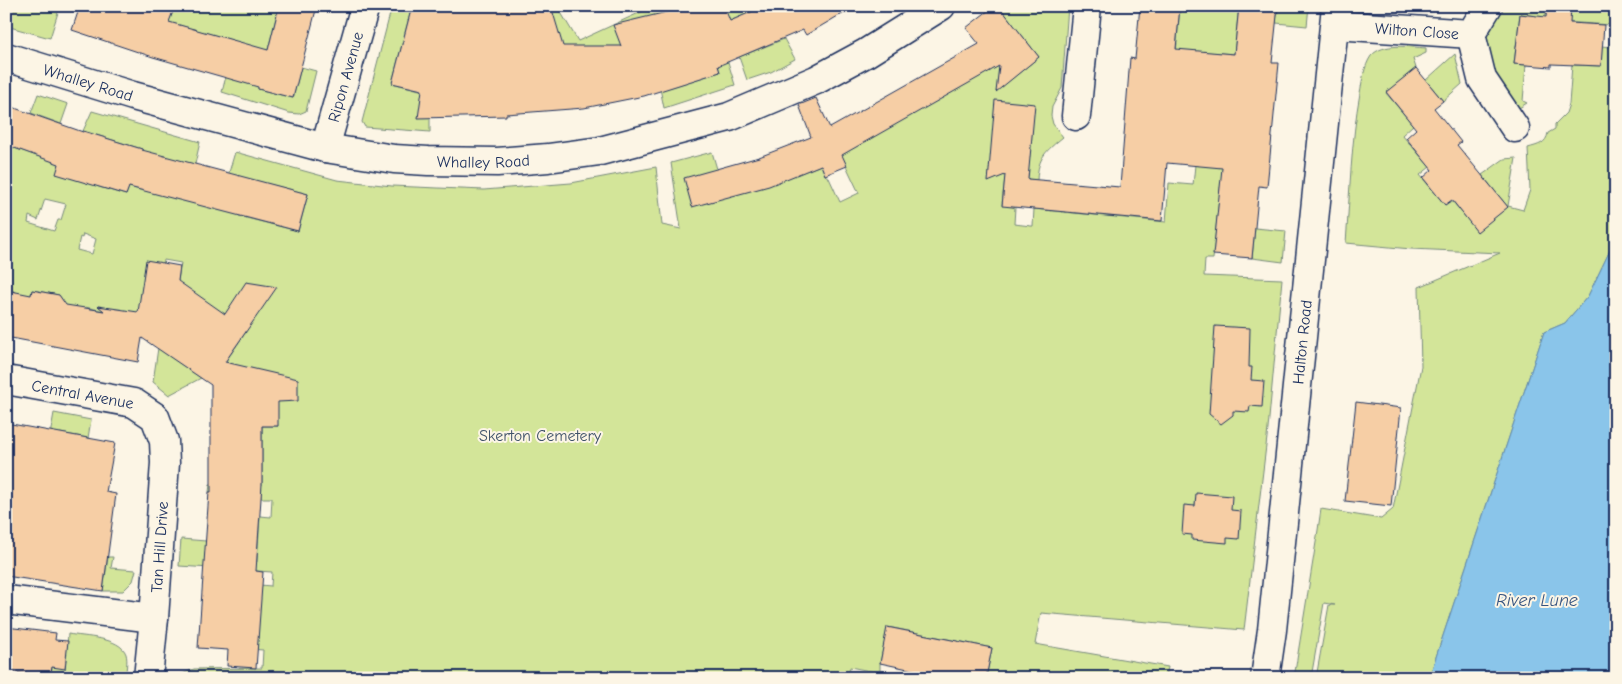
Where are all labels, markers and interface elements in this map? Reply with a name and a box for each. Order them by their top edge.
street label: Wilton Close [1374,20,1459,43]
street label: Ripon Avenue [325,30,367,124]
street label: Whalley Road [41,61,135,105]
street label: Whalley Road [437,151,530,172]
street label: Halton Road [1289,299,1316,385]
street label: Central Avenue [30,377,135,413]
park label: Skerton Cemetery [479,427,602,445]
street label: Tan Hill Drive [148,501,172,593]
water label: River Lune [1496,590,1578,611]

